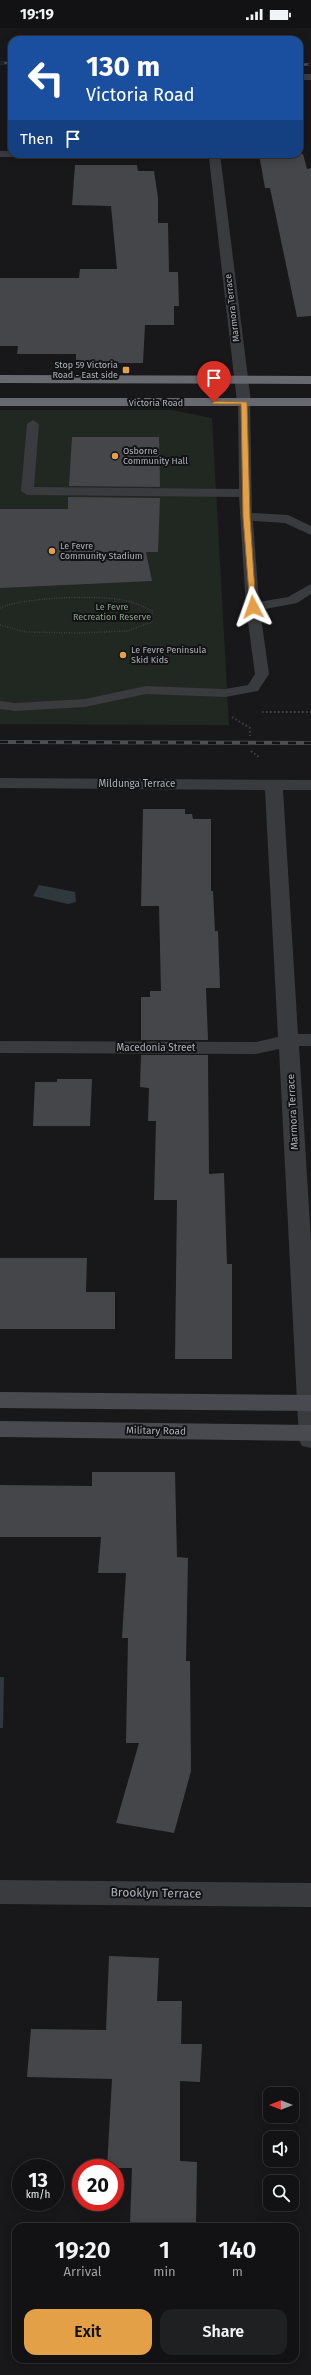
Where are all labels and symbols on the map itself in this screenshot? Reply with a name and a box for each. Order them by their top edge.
street label: Marmora Terrace [223,273,241,343]
place label: Stop 59 Victoria Road - East side [52,360,118,380]
pin [197,361,231,402]
marker: Stop 59 Victoria Road - East side [121,365,131,375]
street label: Victoria Road [129,398,183,408]
place label: Osborne Community Hall [123,446,188,466]
marker: Osborne Community Hall [110,451,120,461]
place label: Le Fevre Community Stadium [60,541,142,561]
marker: Le Fevre Community Stadium [47,546,57,556]
position arrow [232,586,274,628]
park label: Le Fevre Recreation Reserve [73,602,151,622]
place label: Le Fevre Peninsula Skid Kids [131,645,206,665]
marker: Le Fevre Peninsula Skid Kids [118,650,128,660]
street label: Mildunga Terrace [98,778,176,790]
street label: Macedonia Street [117,1042,196,1054]
street label: Marmora Terrace [285,1074,301,1150]
street label: Military Road [126,1424,186,1438]
street label: Brooklyn Terrace [111,1885,201,1901]
north arrow [263,2087,299,2123]
speed limit sign: 20 [72,2159,124,2211]

